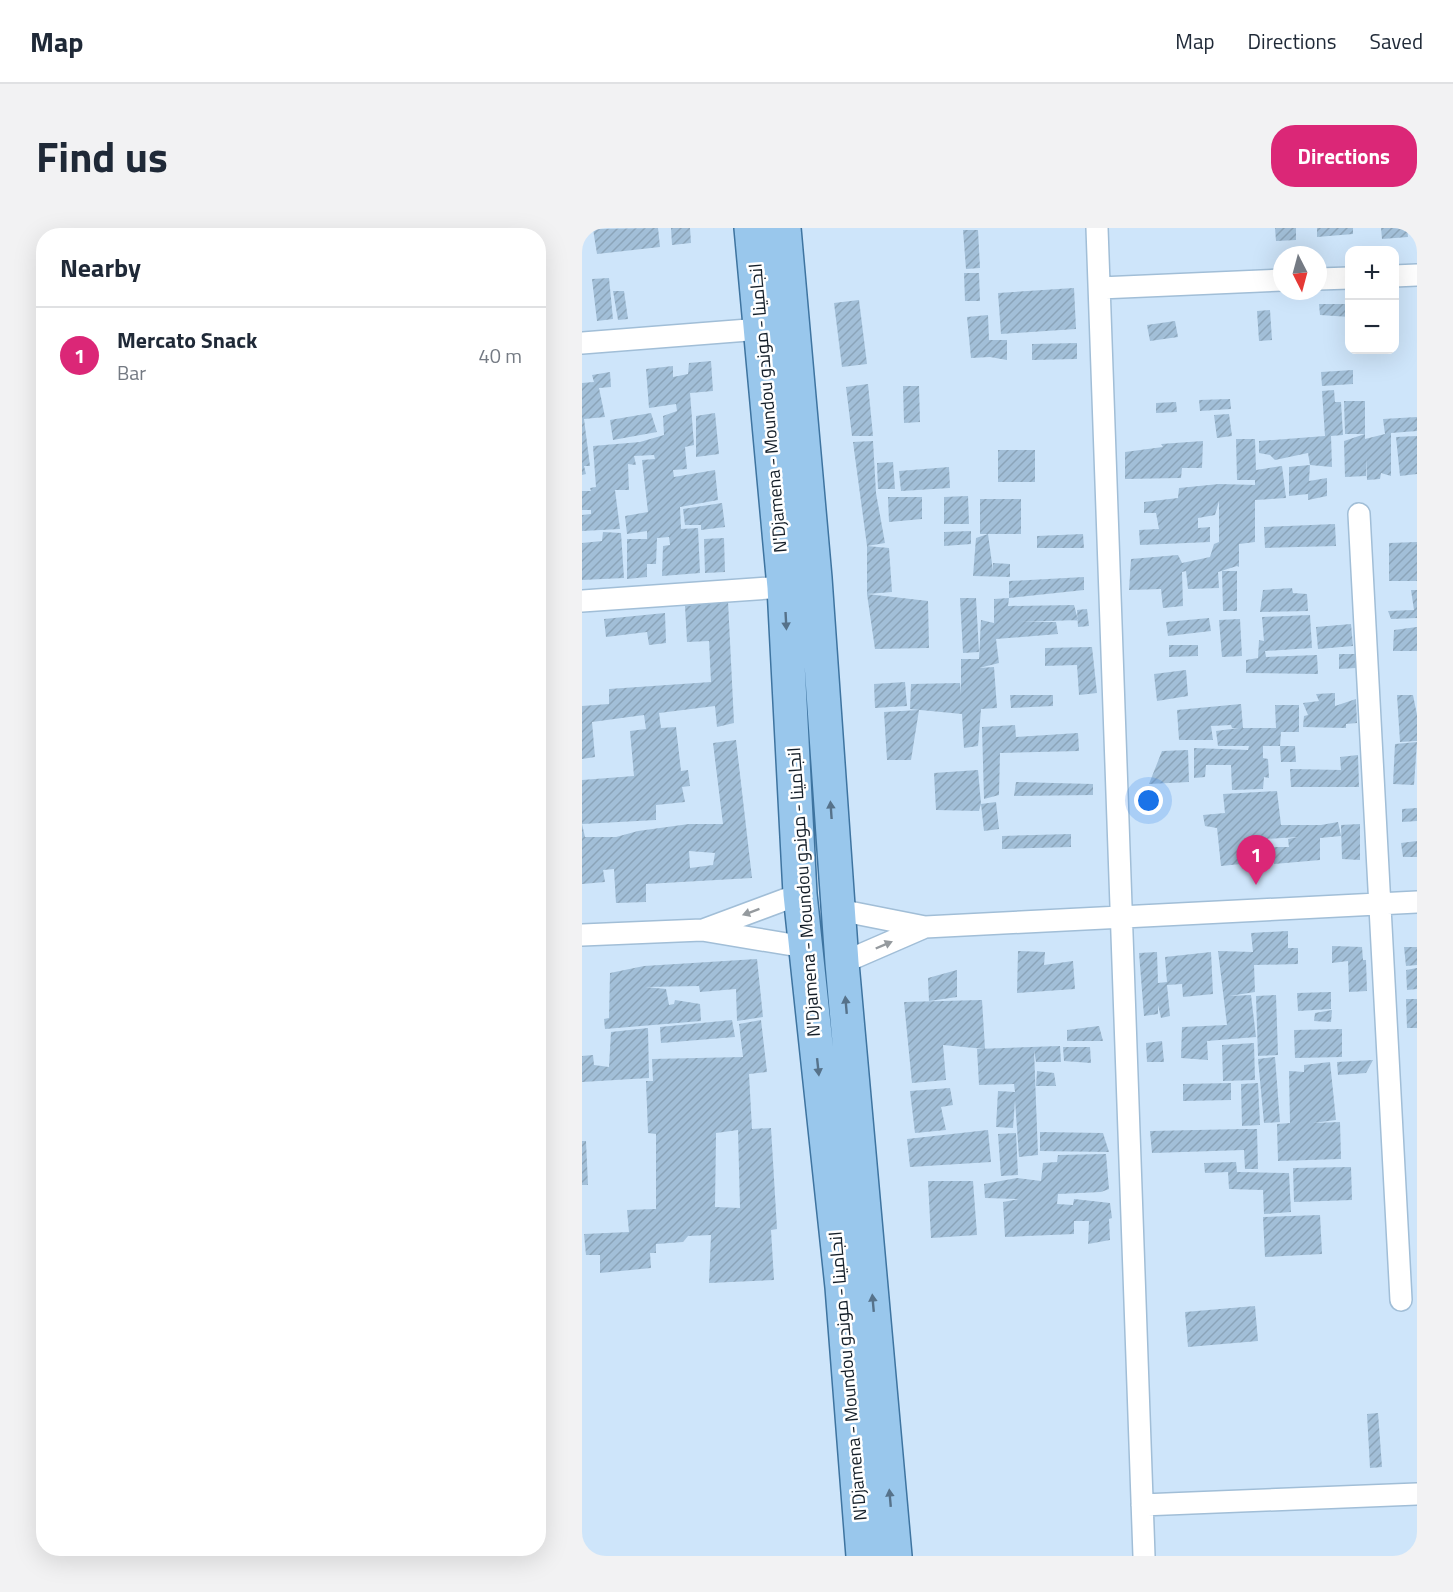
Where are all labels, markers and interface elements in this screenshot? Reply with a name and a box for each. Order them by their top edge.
text: Map [30,20,84,63]
text: Map [1175,25,1215,57]
text: Directions [1248,25,1337,57]
text: Saved [1370,25,1423,57]
text: Find us [36,124,168,188]
button: Directions [1271,125,1417,187]
north arrow [1273,246,1327,300]
map controls [1345,246,1399,354]
button: + [1345,246,1399,300]
text: Nearby [60,248,141,287]
street label: N'Djamena - Moundou انجامينا - موندو [741,262,794,554]
button: − [1345,300,1399,354]
text: Mercato Snack [117,323,257,357]
text: 1 [74,340,85,371]
text: 40 m [478,340,522,371]
text: Bar [117,357,146,388]
one-way arrow [781,611,790,630]
street label: N'Djamena - Moundou انجامينا - موندو [780,746,827,1038]
your location [1134,786,1163,815]
one-way arrow [827,801,836,820]
pin: 1 [1236,836,1276,885]
one-way arrow [742,908,760,918]
one-way arrow [875,940,893,949]
one-way arrow [841,995,851,1014]
one-way arrow [813,1057,823,1076]
street label: N'Djamena - Moundou انجامينا - موندو [821,1230,874,1522]
one-way arrow [868,1294,878,1313]
one-way arrow [885,1488,895,1507]

